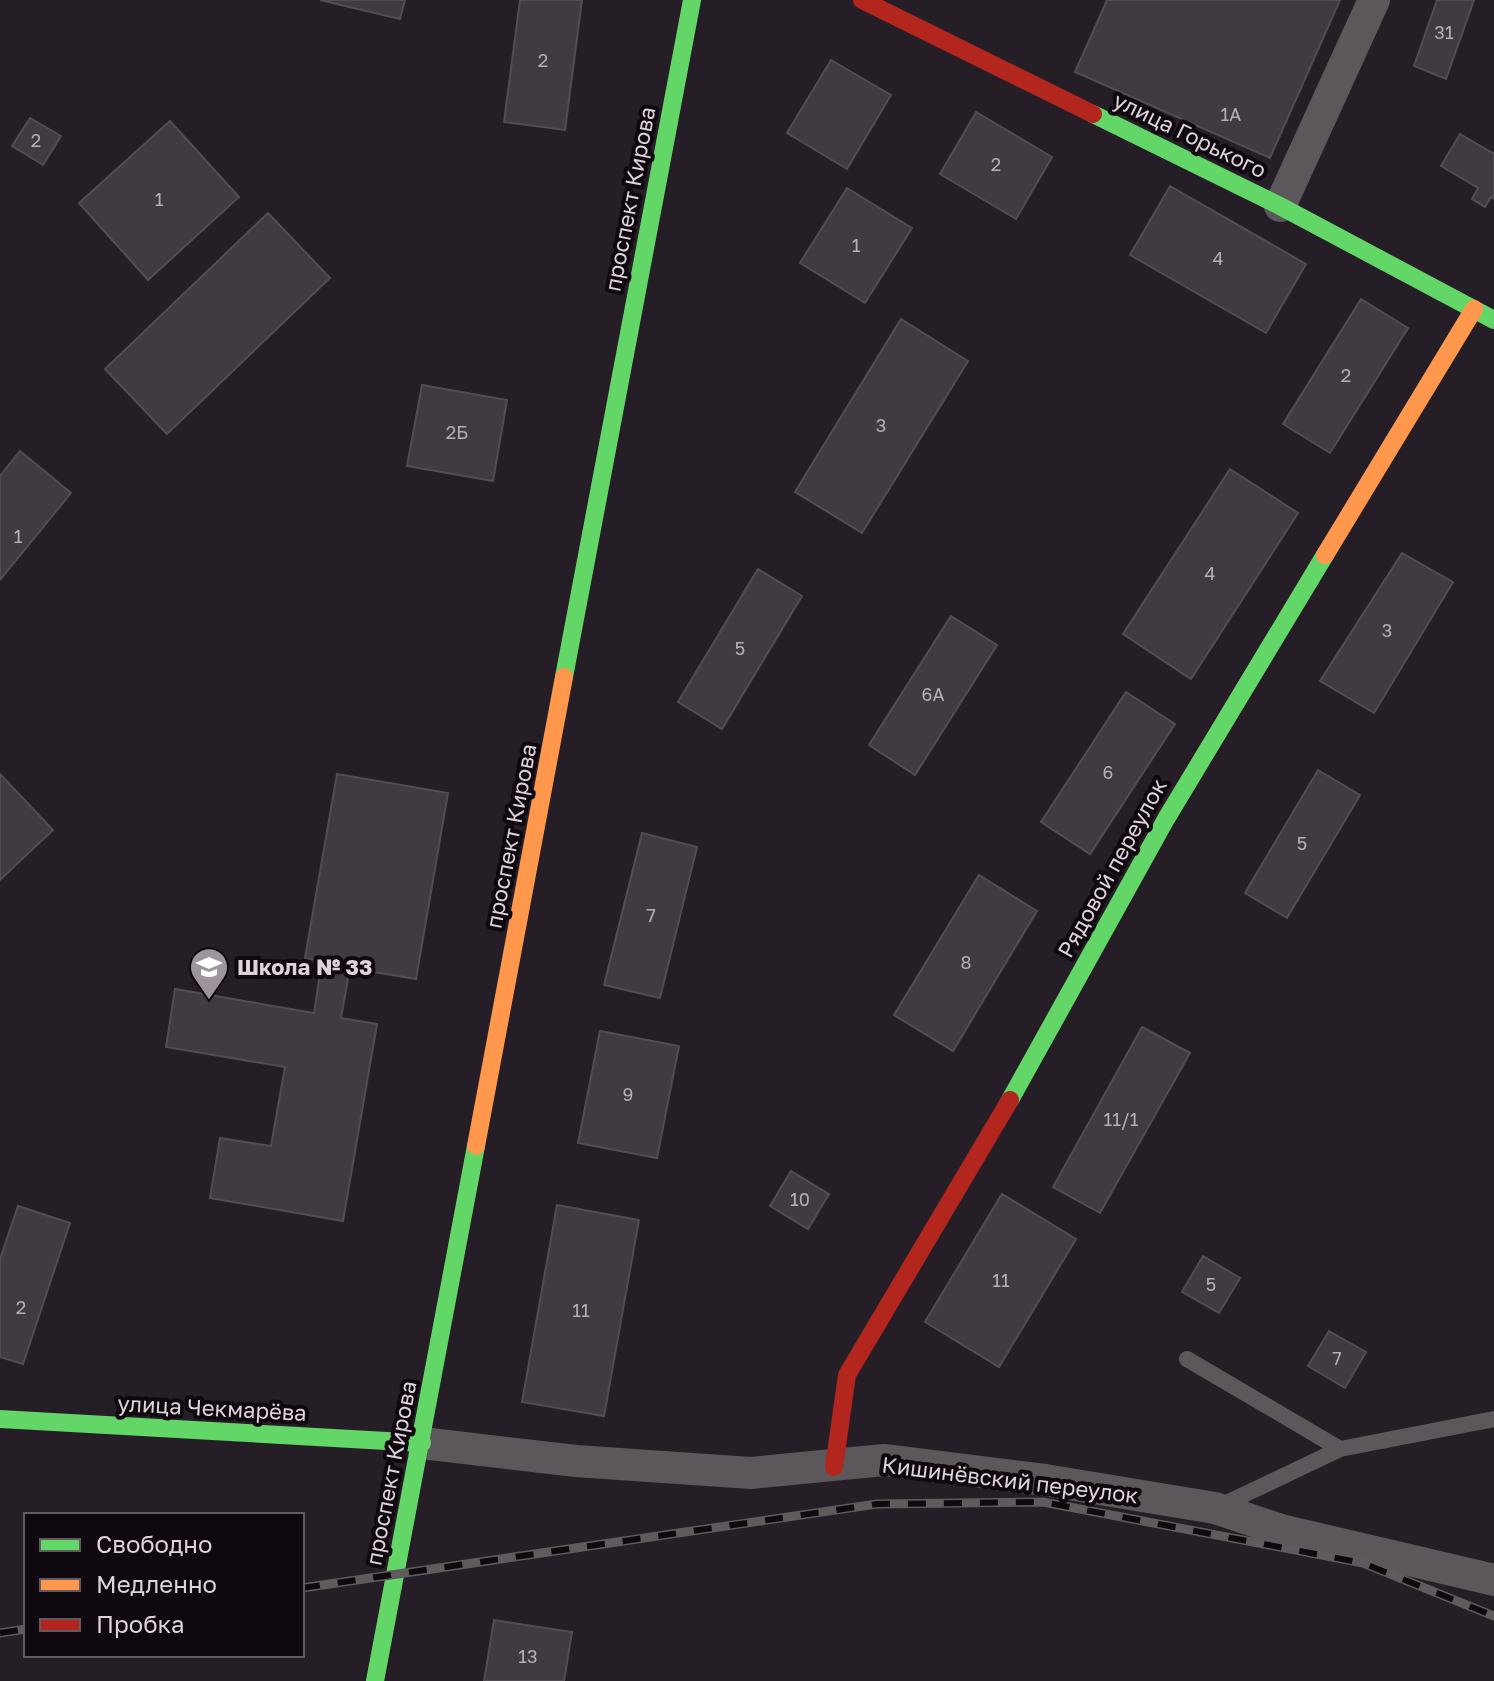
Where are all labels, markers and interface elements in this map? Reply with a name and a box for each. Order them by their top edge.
house number: 31 [1434,21,1454,43]
house number: 2 [538,49,548,71]
street label: улица Горького [1109,86,1271,183]
house number: 1А [1221,103,1241,125]
street label: проспект Кирова [598,104,661,293]
house number: 2 [31,129,41,151]
house number: 2 [991,153,1001,175]
house number: 1 [155,188,164,210]
house number: 1 [852,234,861,256]
house number: 4 [1213,247,1224,269]
house number: 2 [1341,364,1351,386]
house number: 3 [876,414,886,436]
house number: 2Б [446,421,468,443]
house number: 1 [14,525,23,547]
house number: 4 [1205,562,1216,584]
house number: 3 [1382,619,1392,641]
house number: 5 [735,637,745,659]
house number: 6А [922,683,944,705]
street label: проспект Кирова [479,741,542,930]
house number: 6 [1103,761,1113,783]
street label: Рядовой переулок [1051,773,1172,962]
house number: 5 [1297,832,1307,854]
house number: 7 [646,904,656,926]
school or university icon: Школа № 33 [188,946,230,1001]
house number: 8 [961,951,971,973]
place label: Школа № 33 [237,953,372,980]
house number: 9 [623,1083,633,1105]
house number: 11/1 [1104,1108,1139,1130]
house number: 10 [790,1188,810,1210]
house number: 11 [992,1269,1010,1291]
house number: 5 [1206,1273,1216,1295]
house number: 2 [16,1296,26,1318]
house number: 11 [572,1299,590,1321]
house number: 7 [1332,1347,1342,1369]
street label: проспект Кирова [359,1378,422,1567]
street label: улица Чекмарёва [117,1389,307,1426]
street label: Кишинёвский переулок [880,1450,1140,1509]
legend [24,1513,304,1657]
text: Свободно [96,1529,212,1558]
text: Медленно [96,1569,217,1598]
text: Пробка [96,1609,185,1638]
house number: 13 [518,1645,538,1667]

